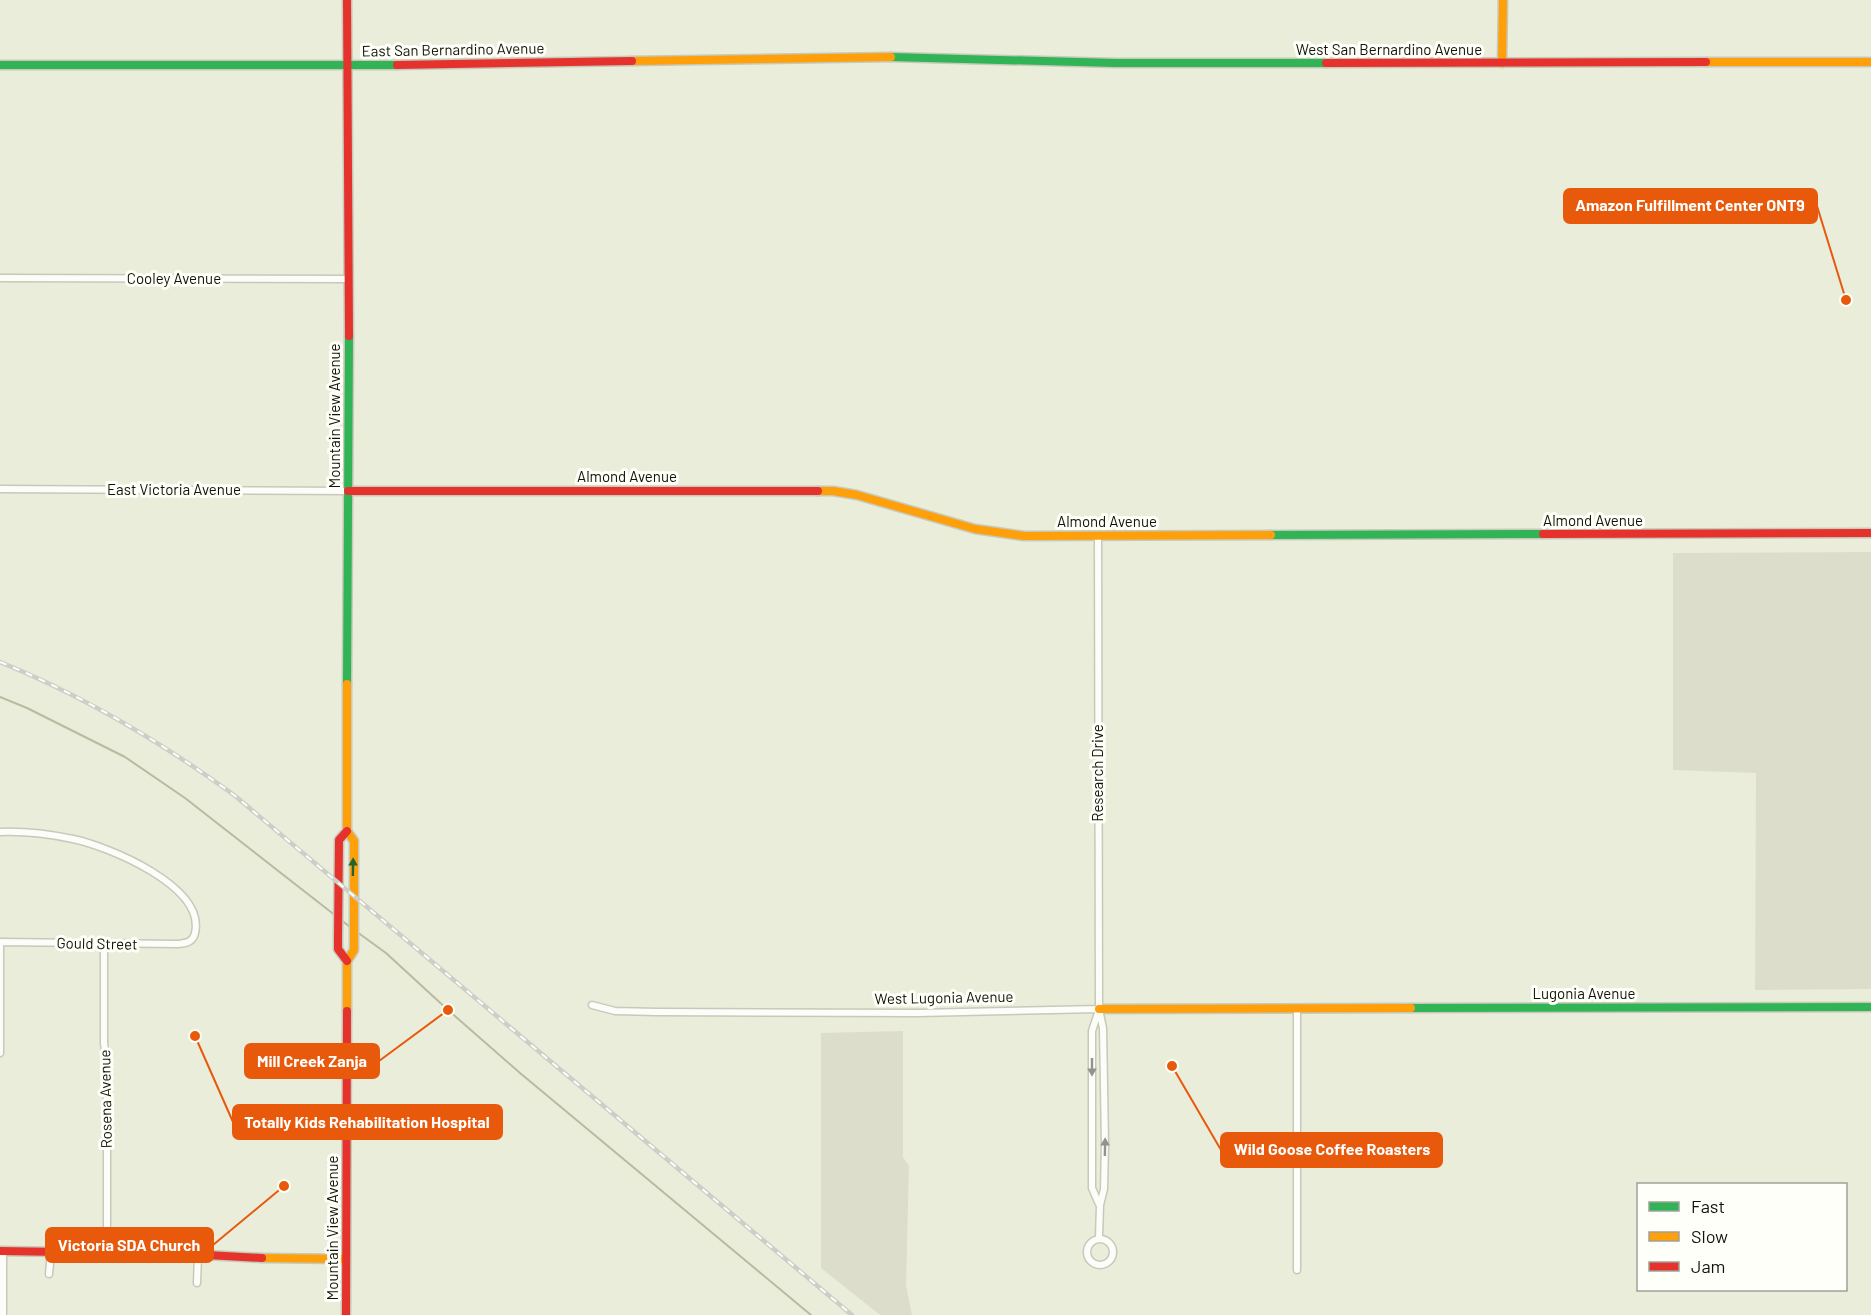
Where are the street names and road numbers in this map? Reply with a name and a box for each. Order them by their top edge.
street label: East San Bernardino Avenue [361,38,544,60]
street label: West San Bernardino Avenue [1296,40,1482,58]
street label: Cooley Avenue [127,269,221,287]
street label: Mountain View Avenue [325,343,343,489]
street label: Almond Avenue [577,467,677,485]
street label: East Victoria Avenue [107,480,241,498]
street label: Almond Avenue [1543,511,1643,529]
street label: Almond Avenue [1057,512,1157,530]
street label: Research Drive [1088,724,1106,822]
street label: Gould Street [56,933,138,953]
street label: Lugonia Avenue [1532,984,1636,1002]
street label: West Lugonia Avenue [874,987,1014,1007]
street label: Rosena Avenue [95,1049,115,1149]
street label: Mountain View Avenue [323,1155,341,1301]

